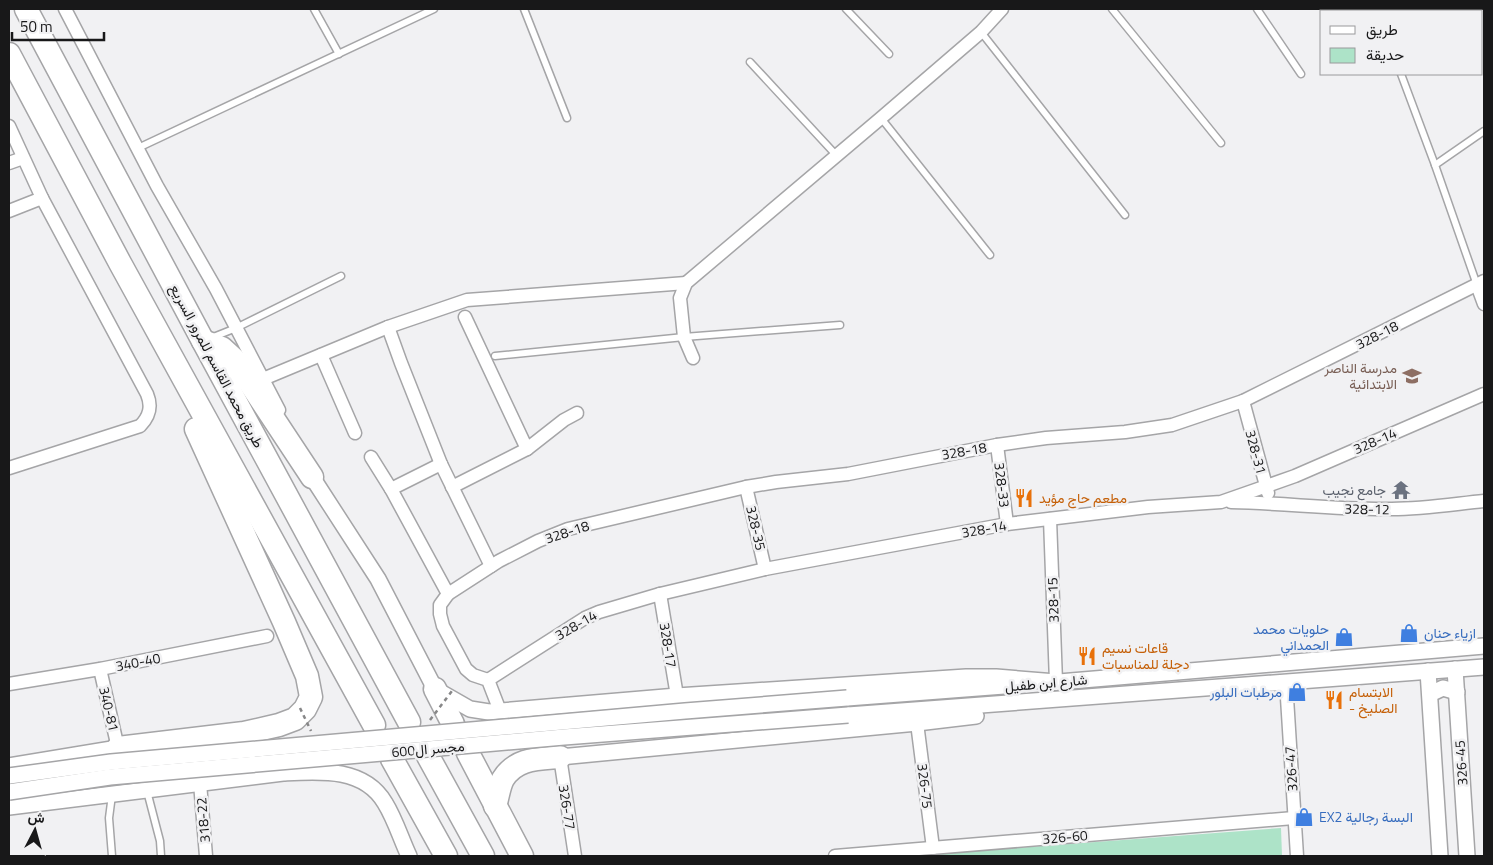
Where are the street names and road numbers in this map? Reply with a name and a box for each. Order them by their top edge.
street label: طريق محمد القاسم للمرور السريع [164,280,270,452]
street label: 328-18 [1352,315,1402,354]
street label: 328-14 [1350,422,1400,459]
street label: 328-31 [1240,427,1272,476]
street label: 328-18 [940,436,988,465]
street label: 328-33 [989,461,1016,509]
street label: 328-12 [1344,498,1390,519]
street label: 328-35 [741,503,772,552]
street label: 328-18 [542,514,592,549]
street label: 328-14 [960,514,1008,543]
street label: 328-15 [1041,577,1064,623]
street label: 328-14 [551,604,601,645]
street label: 328-17 [655,621,682,669]
street label: 340-40 [114,647,162,676]
street label: شارع ابن طفيل [1004,668,1088,698]
street label: 340-81 [94,684,125,733]
street label: مجسر ال600 [391,735,465,762]
street label: 326-45 [1448,740,1473,786]
street label: 326-47 [1278,746,1303,792]
street label: 326-75 [912,762,939,810]
street label: 326-77 [554,783,581,831]
street label: 318-22 [190,797,215,844]
street label: 326-60 [1041,824,1089,849]

